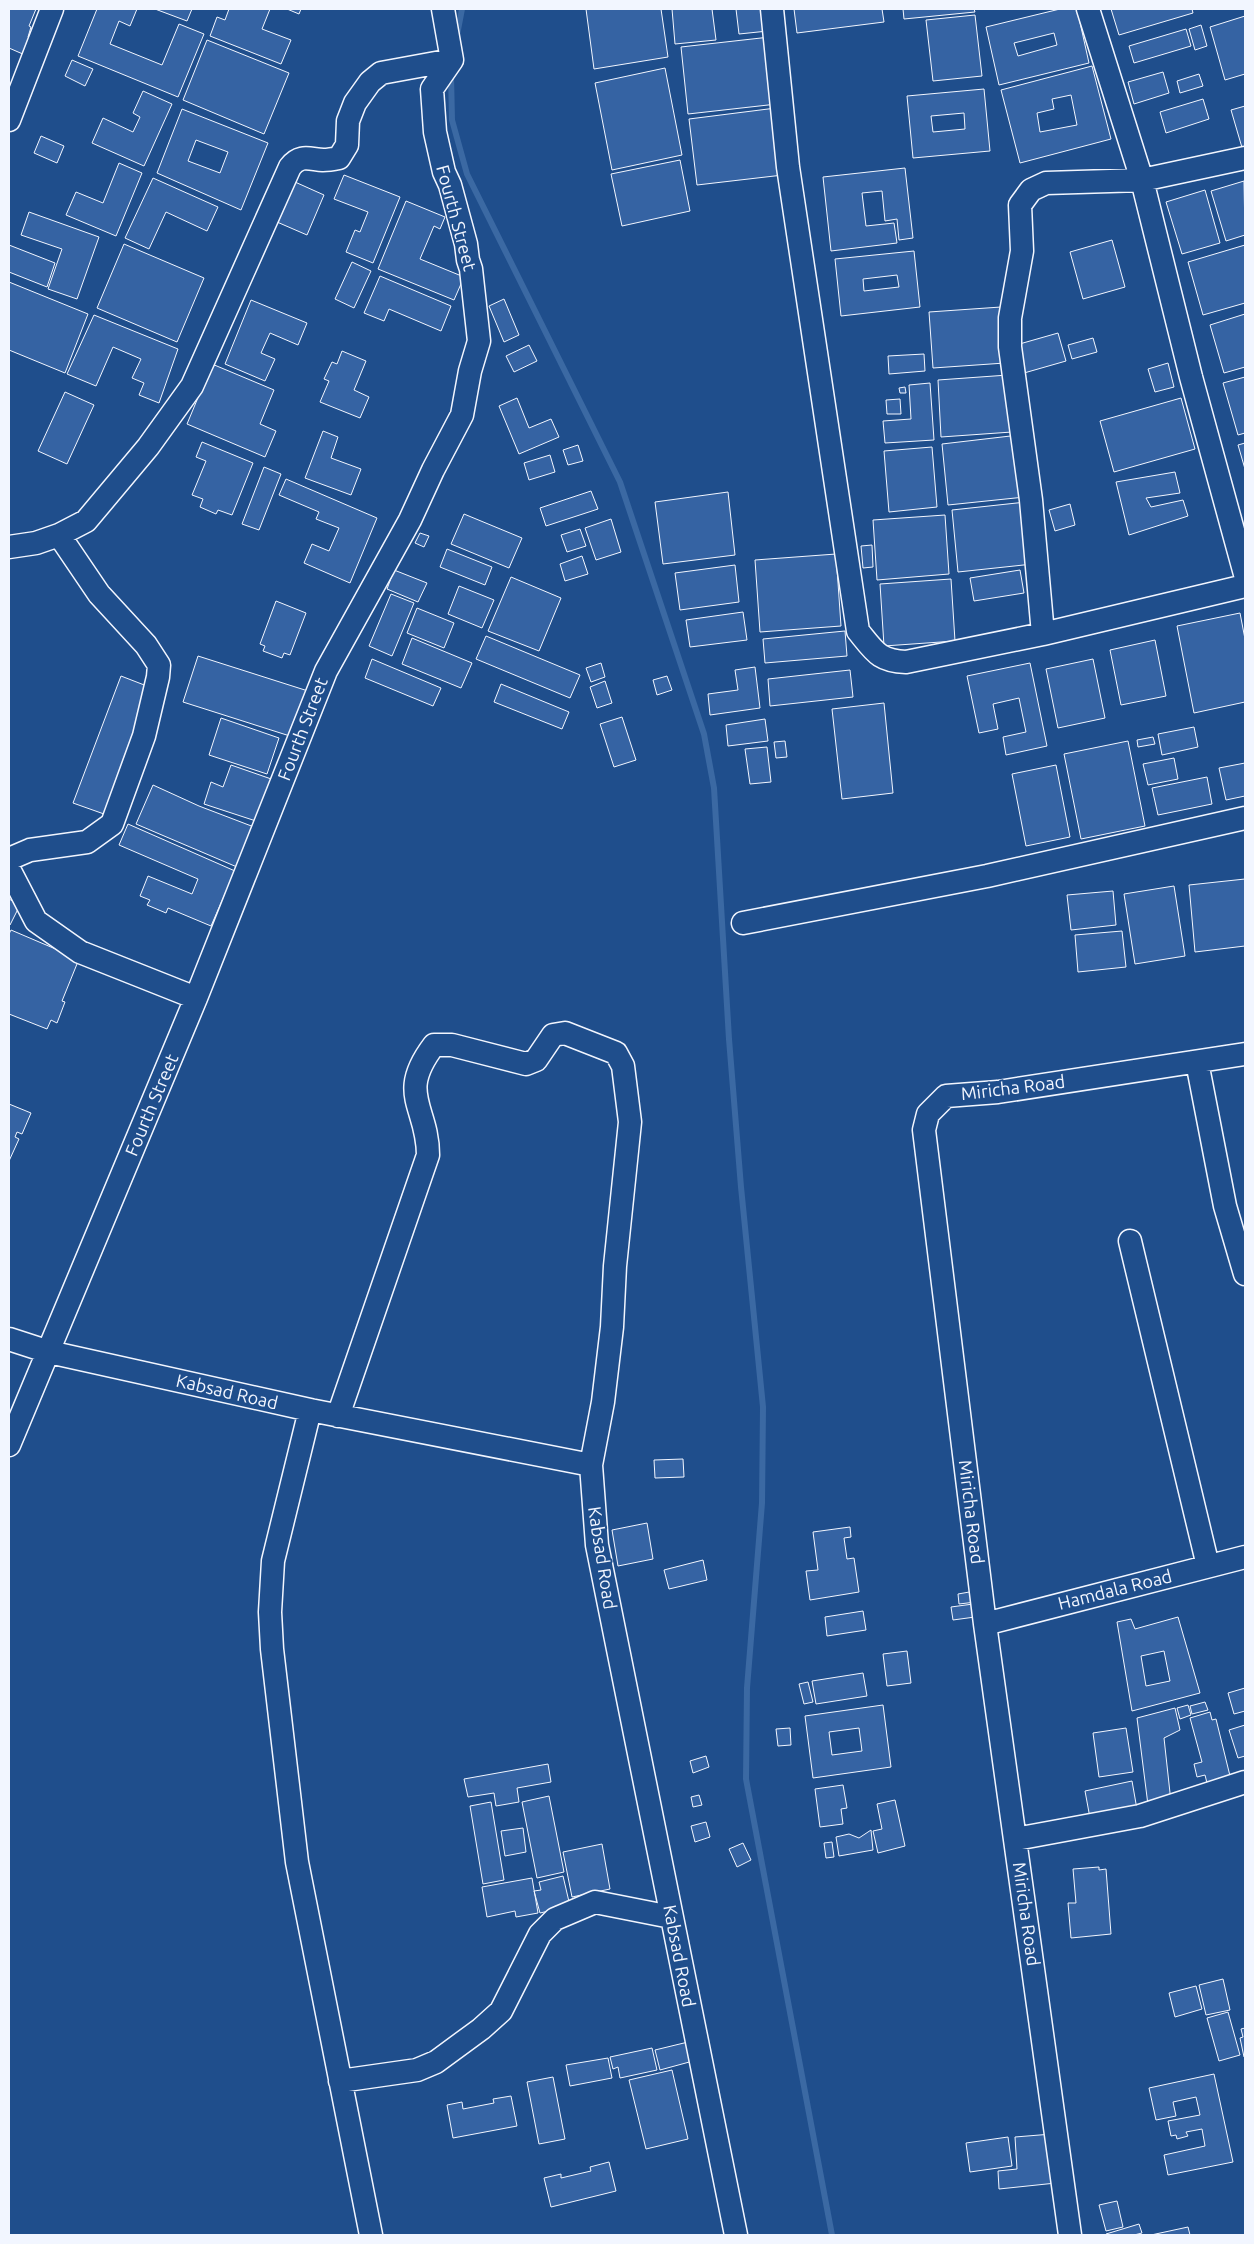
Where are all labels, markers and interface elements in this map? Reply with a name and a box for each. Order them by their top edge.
street label: Fourth Street [433,163,481,273]
street label: Fourth Street [273,674,331,783]
street label: Fourth Street [121,1051,182,1159]
street label: Miricha Road [960,1071,1066,1103]
street label: Kabsad Road [174,1370,280,1412]
street label: Miricha Road [956,1459,988,1565]
street label: Kabsad Road [585,1505,621,1611]
street label: Hamdala Road [1056,1565,1174,1613]
street label: Miricha Road [1010,1861,1044,1967]
street label: Kabsad Road [660,1903,700,2009]

